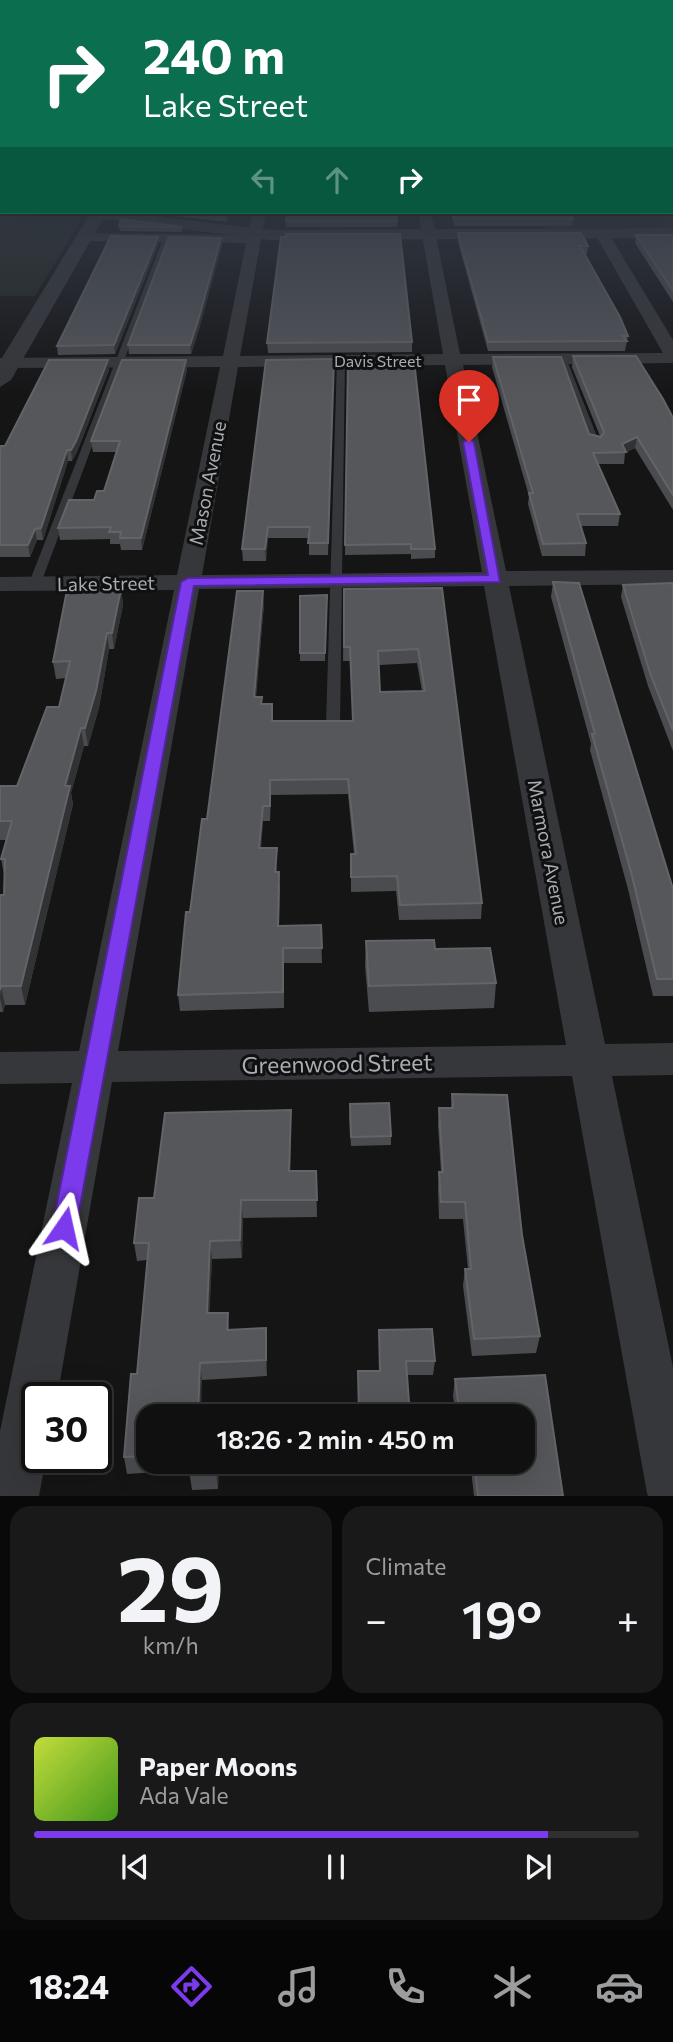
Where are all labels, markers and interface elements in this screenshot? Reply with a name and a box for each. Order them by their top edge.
text: 240 m [143,24,285,84]
icon: right [28,28,119,119]
text: Lake Street [143,84,308,124]
icon: left [245,161,283,199]
icon: ahead [318,161,356,199]
icon: right [391,161,429,199]
street label: Davis Street [334,351,422,370]
pin [439,370,499,442]
icon: arrive [450,381,488,419]
street label: Mason Avenue [184,419,230,547]
street label: Lake Street [57,571,155,595]
street label: Marmora Avenue [524,777,574,927]
street label: Greenwood Street [241,1047,433,1079]
position arrow [27,1191,101,1265]
speed limit sign: 30 [21,1382,112,1473]
text: 18:26 · 2 min · 450 m [217,1423,454,1454]
text: 29 [117,1529,224,1641]
text: Climate [366,1552,447,1580]
text: 19° [462,1586,542,1650]
text: − [366,1595,387,1642]
text: + [617,1595,639,1642]
text: km/h [143,1631,199,1659]
text: Paper Moons [139,1750,297,1781]
text: Ada Vale [139,1781,229,1809]
icon: previous [116,1848,154,1886]
icon: pause [317,1848,355,1886]
icon: next [519,1848,557,1886]
icon: directions [167,1962,216,2011]
icon: music [274,1962,323,2011]
icon: phone [381,1962,430,2011]
icon: climate [488,1962,537,2011]
icon: car [595,1962,644,2011]
text: 18:24 [29,1966,109,2006]

